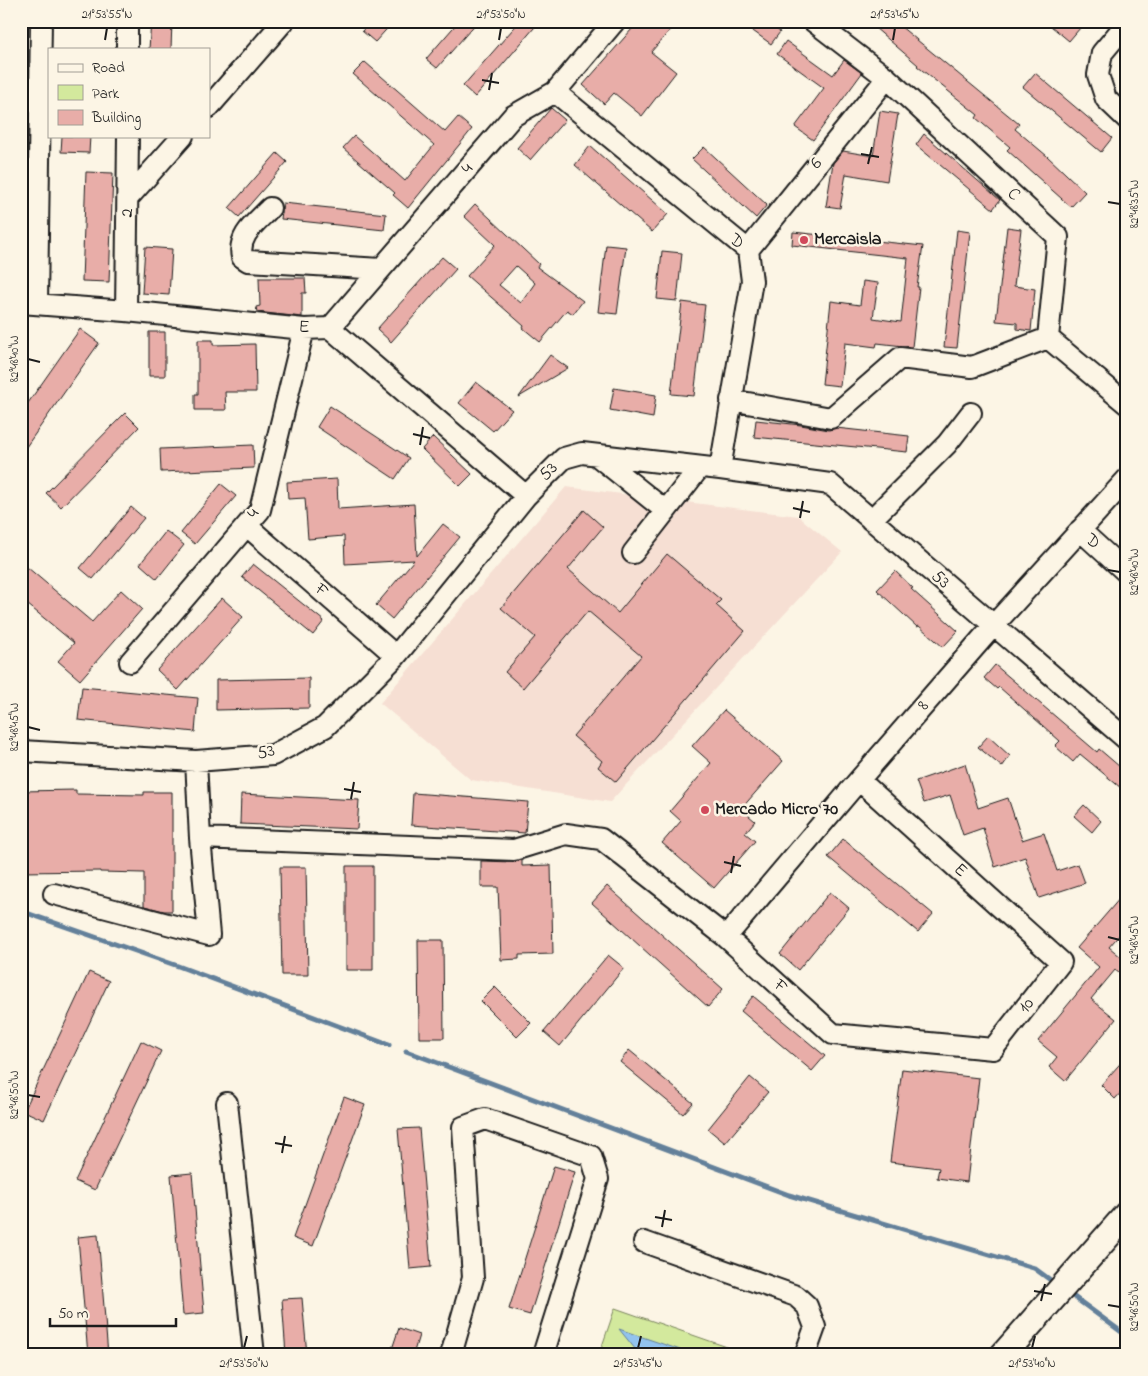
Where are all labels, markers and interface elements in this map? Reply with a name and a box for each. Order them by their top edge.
text: 21°53'55"N [82,6,132,24]
text: 21°53'50"N [476,6,526,24]
text: 21°53'45"N [871,6,919,24]
legend [48,48,210,138]
text: Road [92,57,125,79]
text: Park [92,83,120,105]
text: Building [91,107,141,130]
street label: 6 [804,153,830,175]
street label: 4 [456,157,481,180]
text: 82°48'35"W [1126,180,1144,228]
street label: C [1001,182,1026,208]
street label: 2 [115,208,141,218]
street label: D [722,227,750,256]
place label: Mercaisla [814,227,882,253]
marker: Mercaisla [798,234,810,246]
street label: E [298,315,310,341]
text: 82°48'40"W [6,336,24,382]
street label: 53 [533,457,565,487]
street label: 4 [241,503,267,524]
street label: D [1078,527,1106,556]
text: 82°48'40"W [1126,549,1144,595]
street label: 53 [925,564,955,596]
street label: F [307,577,334,605]
street label: 8 [912,695,936,717]
text: 82°48'45"W [6,703,24,751]
street label: 53 [255,738,277,768]
place label: Mercado Micro 70 [715,797,838,823]
marker: Mercado Micro 70 [699,804,711,816]
street label: E [947,858,973,884]
text: 82°48'45"W [1126,916,1144,964]
street label: F [766,973,793,1001]
street label: 10 [1013,993,1042,1019]
text: 82°48'50"W [6,1071,24,1119]
text: 82°48'50"W [1126,1283,1144,1331]
scale bar [50,1296,176,1328]
text: 50 m [58,1303,89,1325]
text: 21°53'50"N [219,1355,269,1373]
text: 21°53'45"N [614,1355,662,1373]
text: 21°53'40"N [1008,1355,1056,1373]

